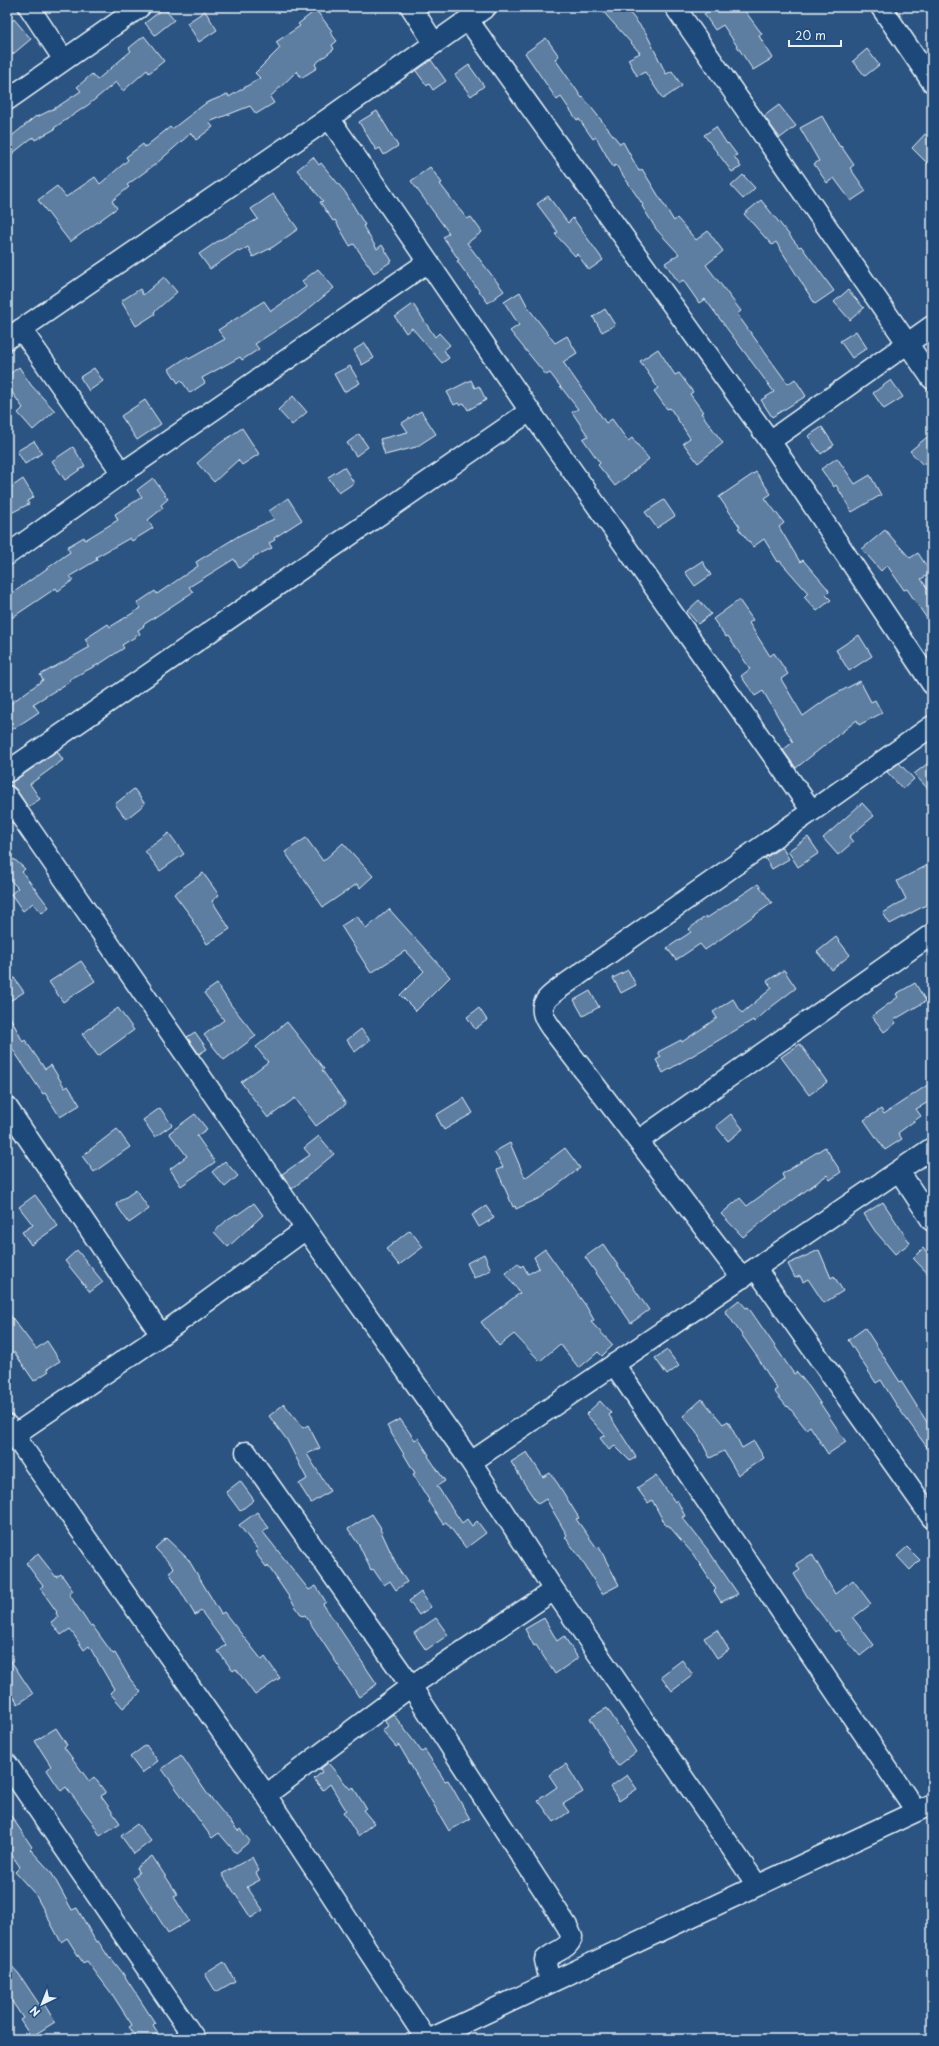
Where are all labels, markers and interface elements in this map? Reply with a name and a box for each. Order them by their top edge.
scale bar [789,22,841,48]
text: 20 m [795,26,826,44]
north arrow [22,1984,62,2024]
text: N [26,2002,44,2021]

